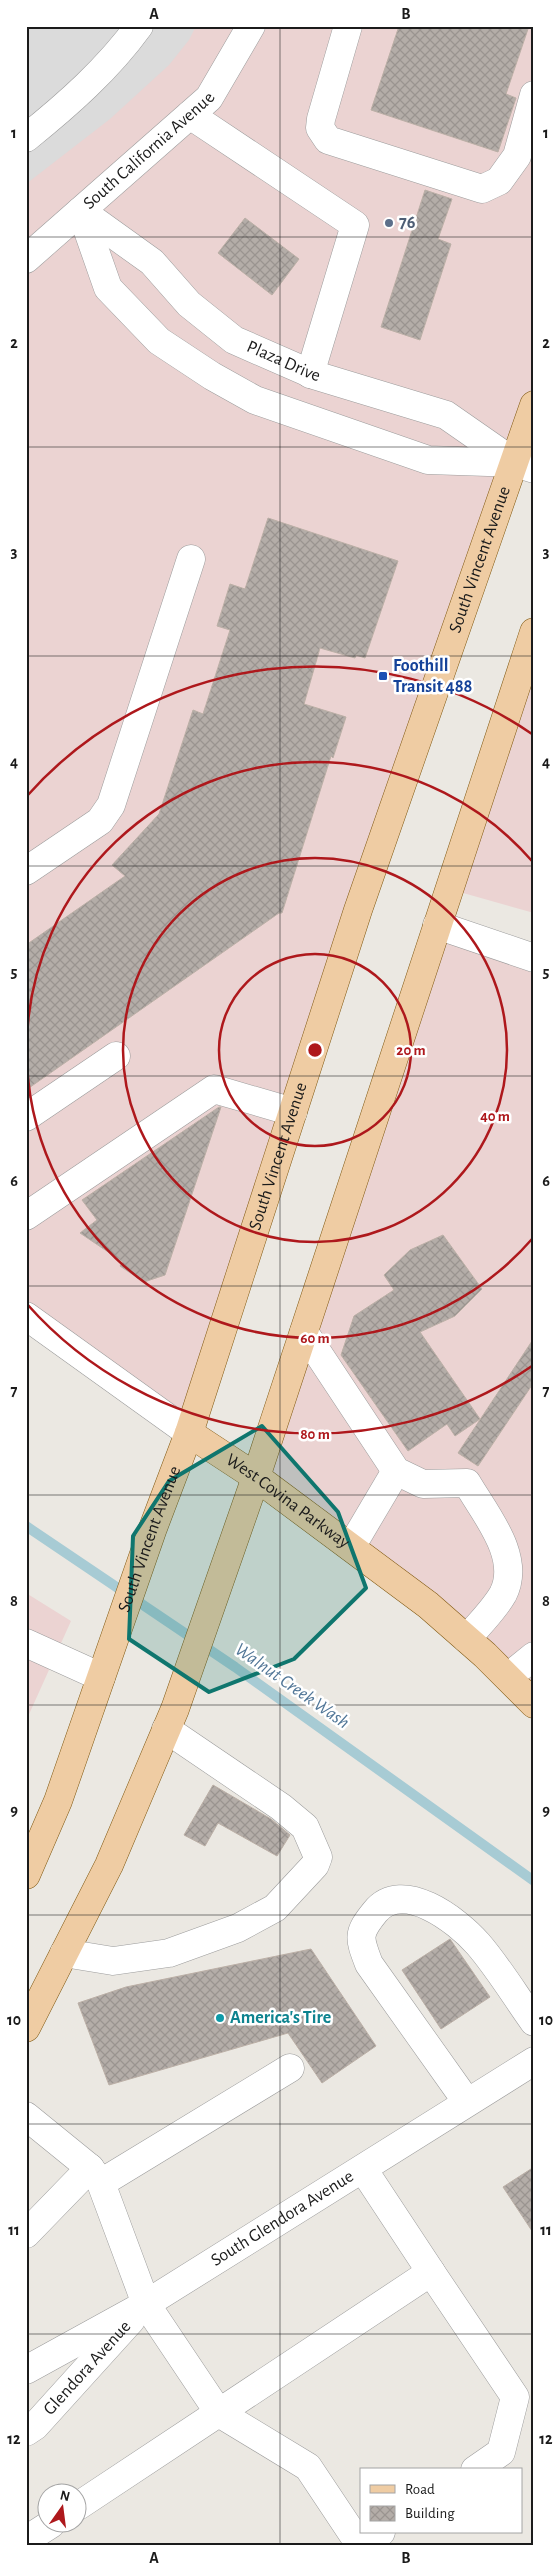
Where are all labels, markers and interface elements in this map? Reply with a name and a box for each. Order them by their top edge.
text: A [149,6,159,22]
text: B [401,6,411,22]
street label: South California Avenue [80,90,219,213]
text: 1 [11,125,17,141]
text: 1 [543,125,549,141]
place label: 76 [399,214,416,232]
marker: 76 [383,217,395,229]
text: 2 [10,335,18,351]
text: 2 [542,335,550,351]
street label: Plaza Drive [244,338,322,385]
street label: South Vincent Avenue [446,484,514,635]
text: 3 [11,544,18,560]
text: 3 [543,544,550,560]
place label: Foothill Transit 488 [393,657,473,696]
marker: Foothill Transit 488 [377,670,389,682]
text: 4 [10,754,18,770]
text: 4 [542,754,550,770]
text: 5 [11,964,18,980]
text: 5 [543,964,550,980]
centre of rings [306,1041,324,1059]
text: 20 m [396,1043,426,1058]
street label: South Vincent Avenue [246,1080,311,1232]
text: 40 m [480,1109,510,1124]
text: 6 [10,1173,18,1189]
text: 6 [542,1173,550,1189]
text: 60 m [300,1331,330,1346]
text: 7 [11,1383,18,1399]
text: 7 [543,1383,550,1399]
text: 80 m [300,1427,330,1442]
street label: West Covina Parkway [223,1451,353,1552]
street label: South Vincent Avenue [115,1464,185,1615]
text: 8 [10,1593,18,1609]
text: 8 [542,1593,550,1609]
water label: Walnut Creek Wash [231,1640,353,1732]
text: 9 [10,1802,18,1818]
text: 9 [542,1802,550,1818]
place label: America's Tire [230,2009,331,2027]
text: 10 [7,2012,21,2028]
marker: America's Tire [214,2012,226,2024]
text: 10 [539,2012,553,2028]
street label: South Glendora Avenue [208,2167,357,2270]
text: 11 [8,2222,20,2238]
text: 11 [540,2222,552,2238]
street label: Glendora Avenue [40,2317,134,2419]
text: 12 [7,2431,21,2447]
text: 12 [539,2431,553,2447]
legend [360,2468,522,2534]
text: Road [405,2482,435,2497]
north arrow [38,2484,88,2534]
text: N [58,2488,71,2504]
text: Building [405,2506,455,2521]
text: A [149,2550,159,2566]
text: B [401,2550,411,2566]

